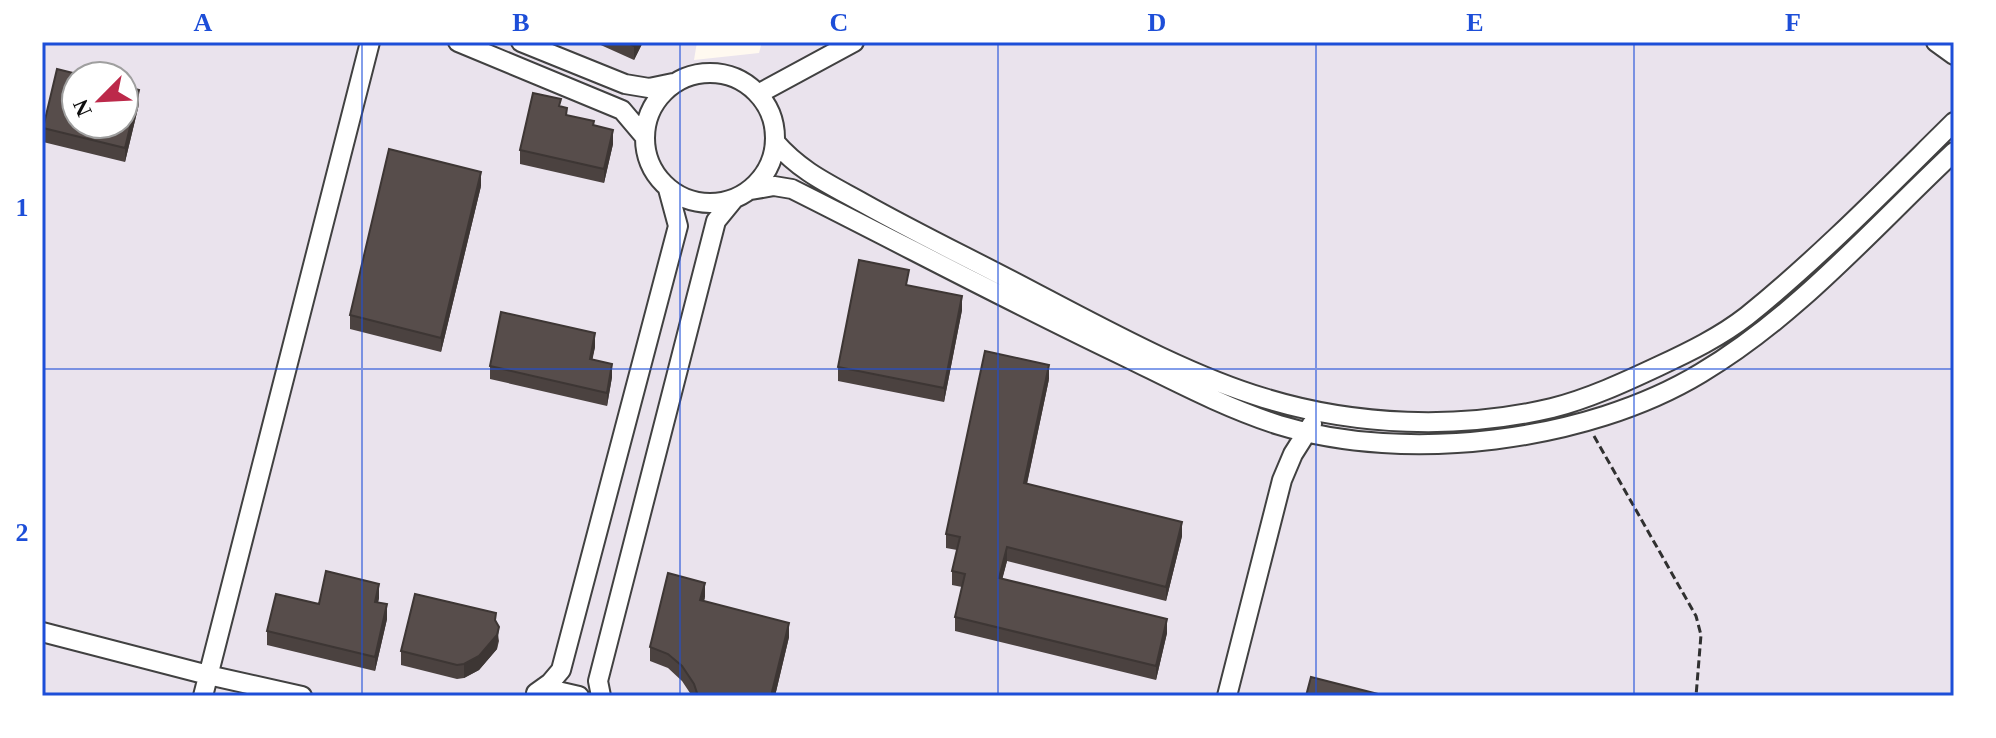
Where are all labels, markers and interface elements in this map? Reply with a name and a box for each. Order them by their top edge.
text: A [194,8,213,37]
text: B [512,8,530,37]
text: C [830,8,848,37]
text: D [1148,8,1166,37]
text: E [1466,8,1484,37]
text: F [1785,8,1801,37]
north arrow [60,60,140,140]
text: N [67,95,97,120]
text: 1 [16,193,29,222]
text: 2 [16,518,29,547]

